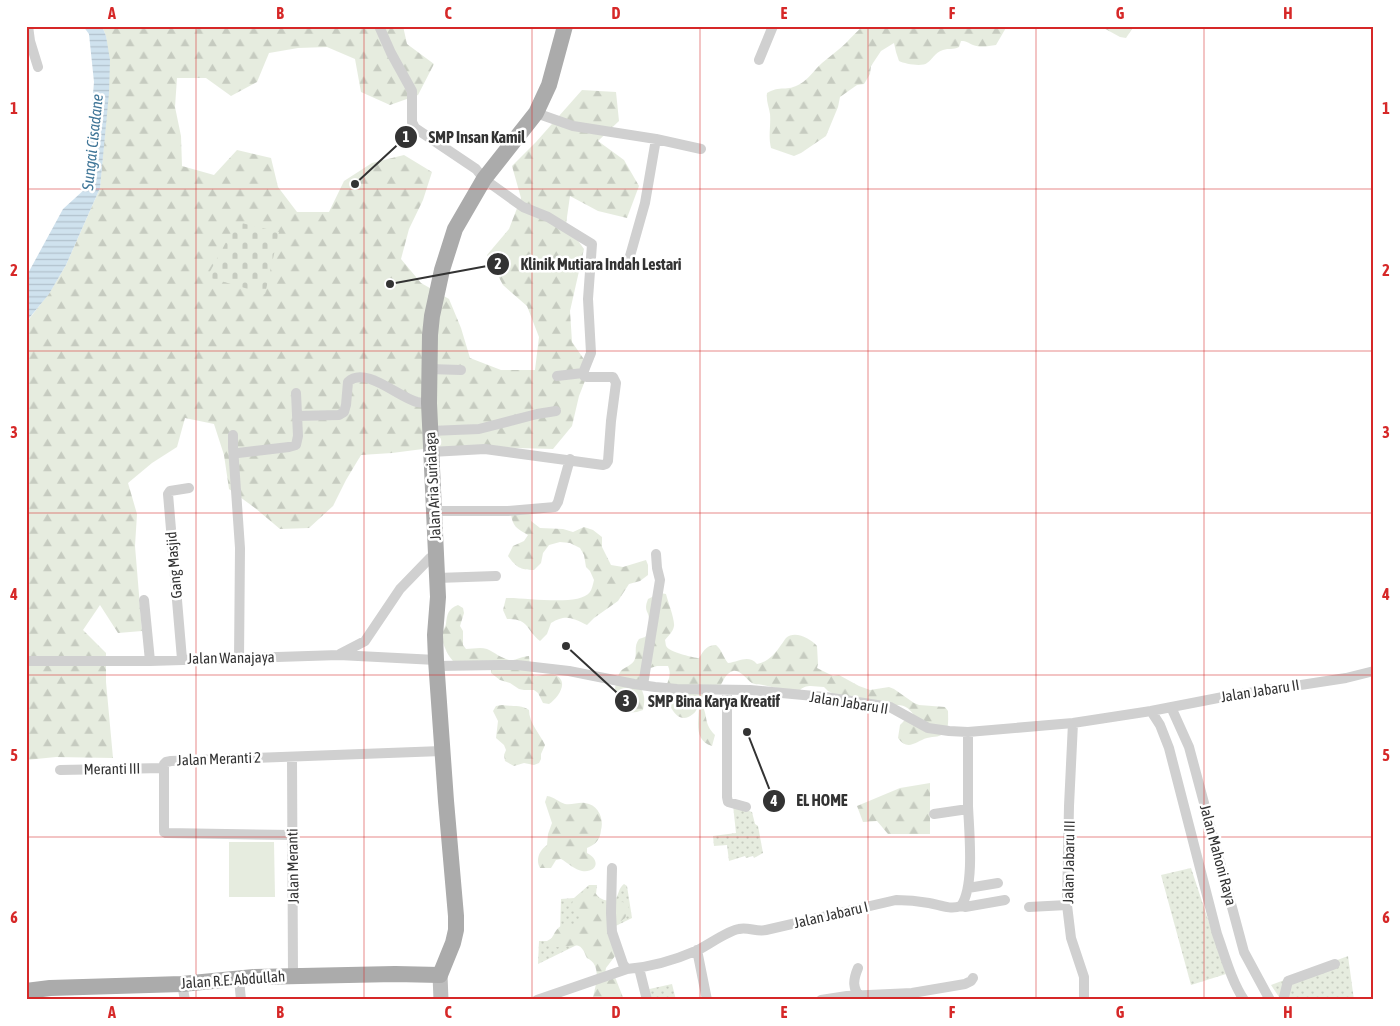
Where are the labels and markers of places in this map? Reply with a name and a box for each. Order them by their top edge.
callout: SMP Insan Kamil [394,121,536,152]
callout: Klinik Mutiara Indah Lestari [486,249,692,280]
callout: SMP Bina Karya Kreatif [613,686,790,717]
callout: EL HOME [762,785,858,816]

